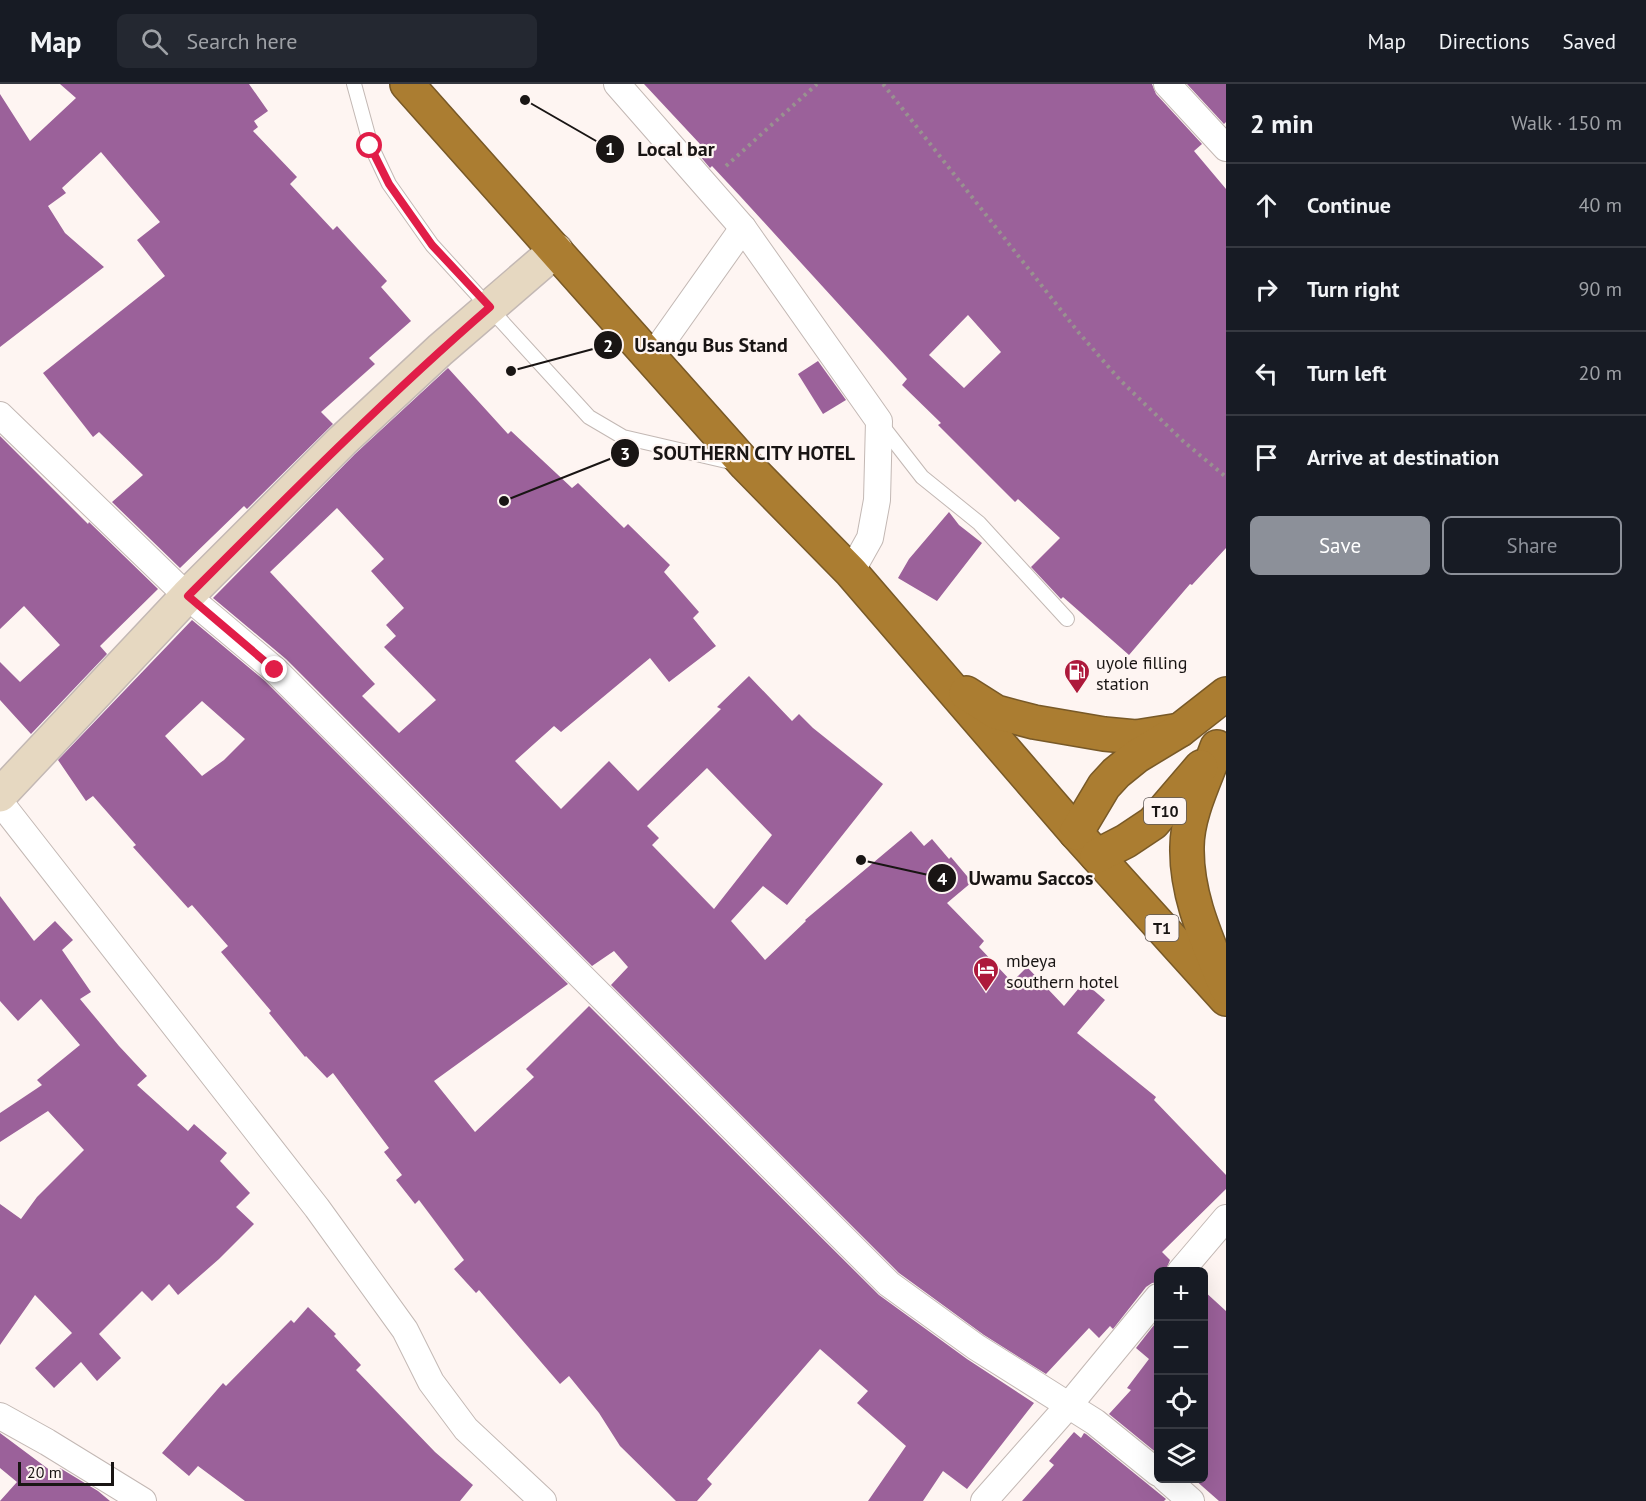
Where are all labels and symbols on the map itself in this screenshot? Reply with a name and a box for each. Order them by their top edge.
callout: Local bar [595,130,727,168]
route start [356,132,382,158]
text: Local bar [637,136,715,162]
text: 1 [605,137,615,160]
callout: Usangu Bus Stand [593,326,800,364]
text: Usangu Bus Stand [634,332,788,358]
text: 2 [603,334,613,357]
callout: SOUTHERN CITY HOTEL [610,434,867,472]
text: SOUTHERN CITY HOTEL [653,440,856,466]
text: 3 [620,442,630,465]
place label: uyole filling station [1096,651,1187,695]
route end [261,656,287,682]
fuel station icon: uyole filling station [1062,657,1092,695]
road number: T10 [1144,798,1186,824]
callout: Uwamu Saccos [927,859,1106,897]
text: Uwamu Saccos [968,865,1094,891]
text: 4 [937,867,947,890]
road number: T1 [1146,915,1178,941]
place label: mbeya southern hotel [1006,949,1119,993]
hotel icon: mbeya southern hotel [971,955,1001,993]
scale bar [18,1459,114,1486]

